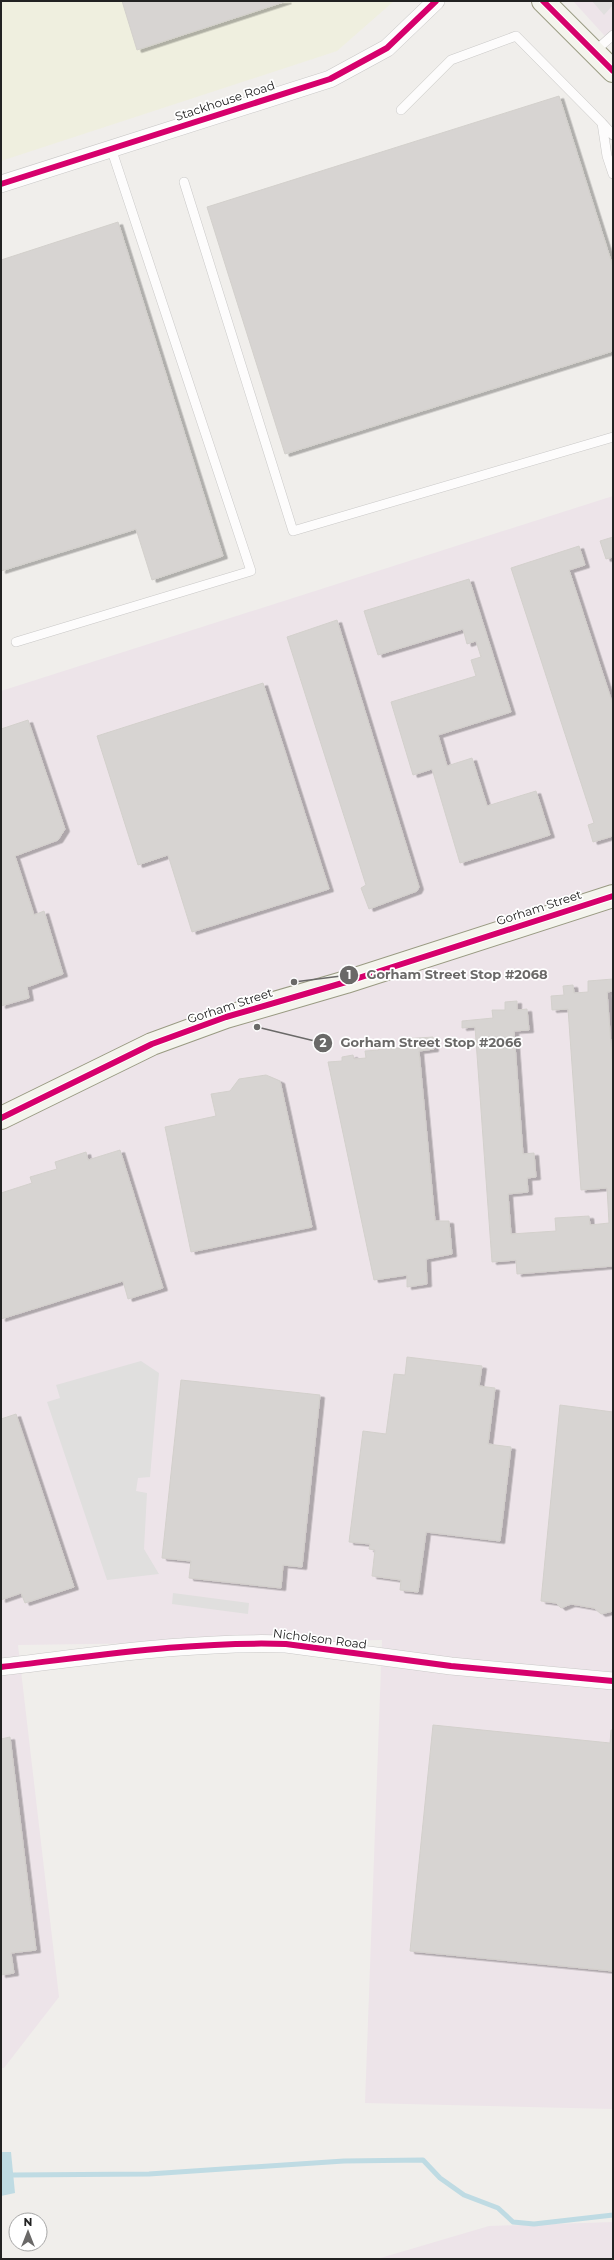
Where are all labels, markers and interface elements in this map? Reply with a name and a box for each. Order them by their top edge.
street label: Stackhouse Road [173,77,277,124]
street label: Gorham Street [494,887,584,928]
callout: Gorham Street Stop #2068 [339,962,556,987]
text: Gorham Street Stop #2068 [366,966,548,982]
text: 1 [347,967,351,982]
street label: Gorham Street [185,985,275,1026]
callout: Gorham Street Stop #2066 [313,1030,530,1055]
text: Gorham Street Stop #2066 [341,1034,522,1050]
text: 2 [319,1035,327,1050]
street label: Nicholson Road [272,1625,368,1652]
north arrow [8,2212,48,2252]
text: N [24,2215,32,2229]

